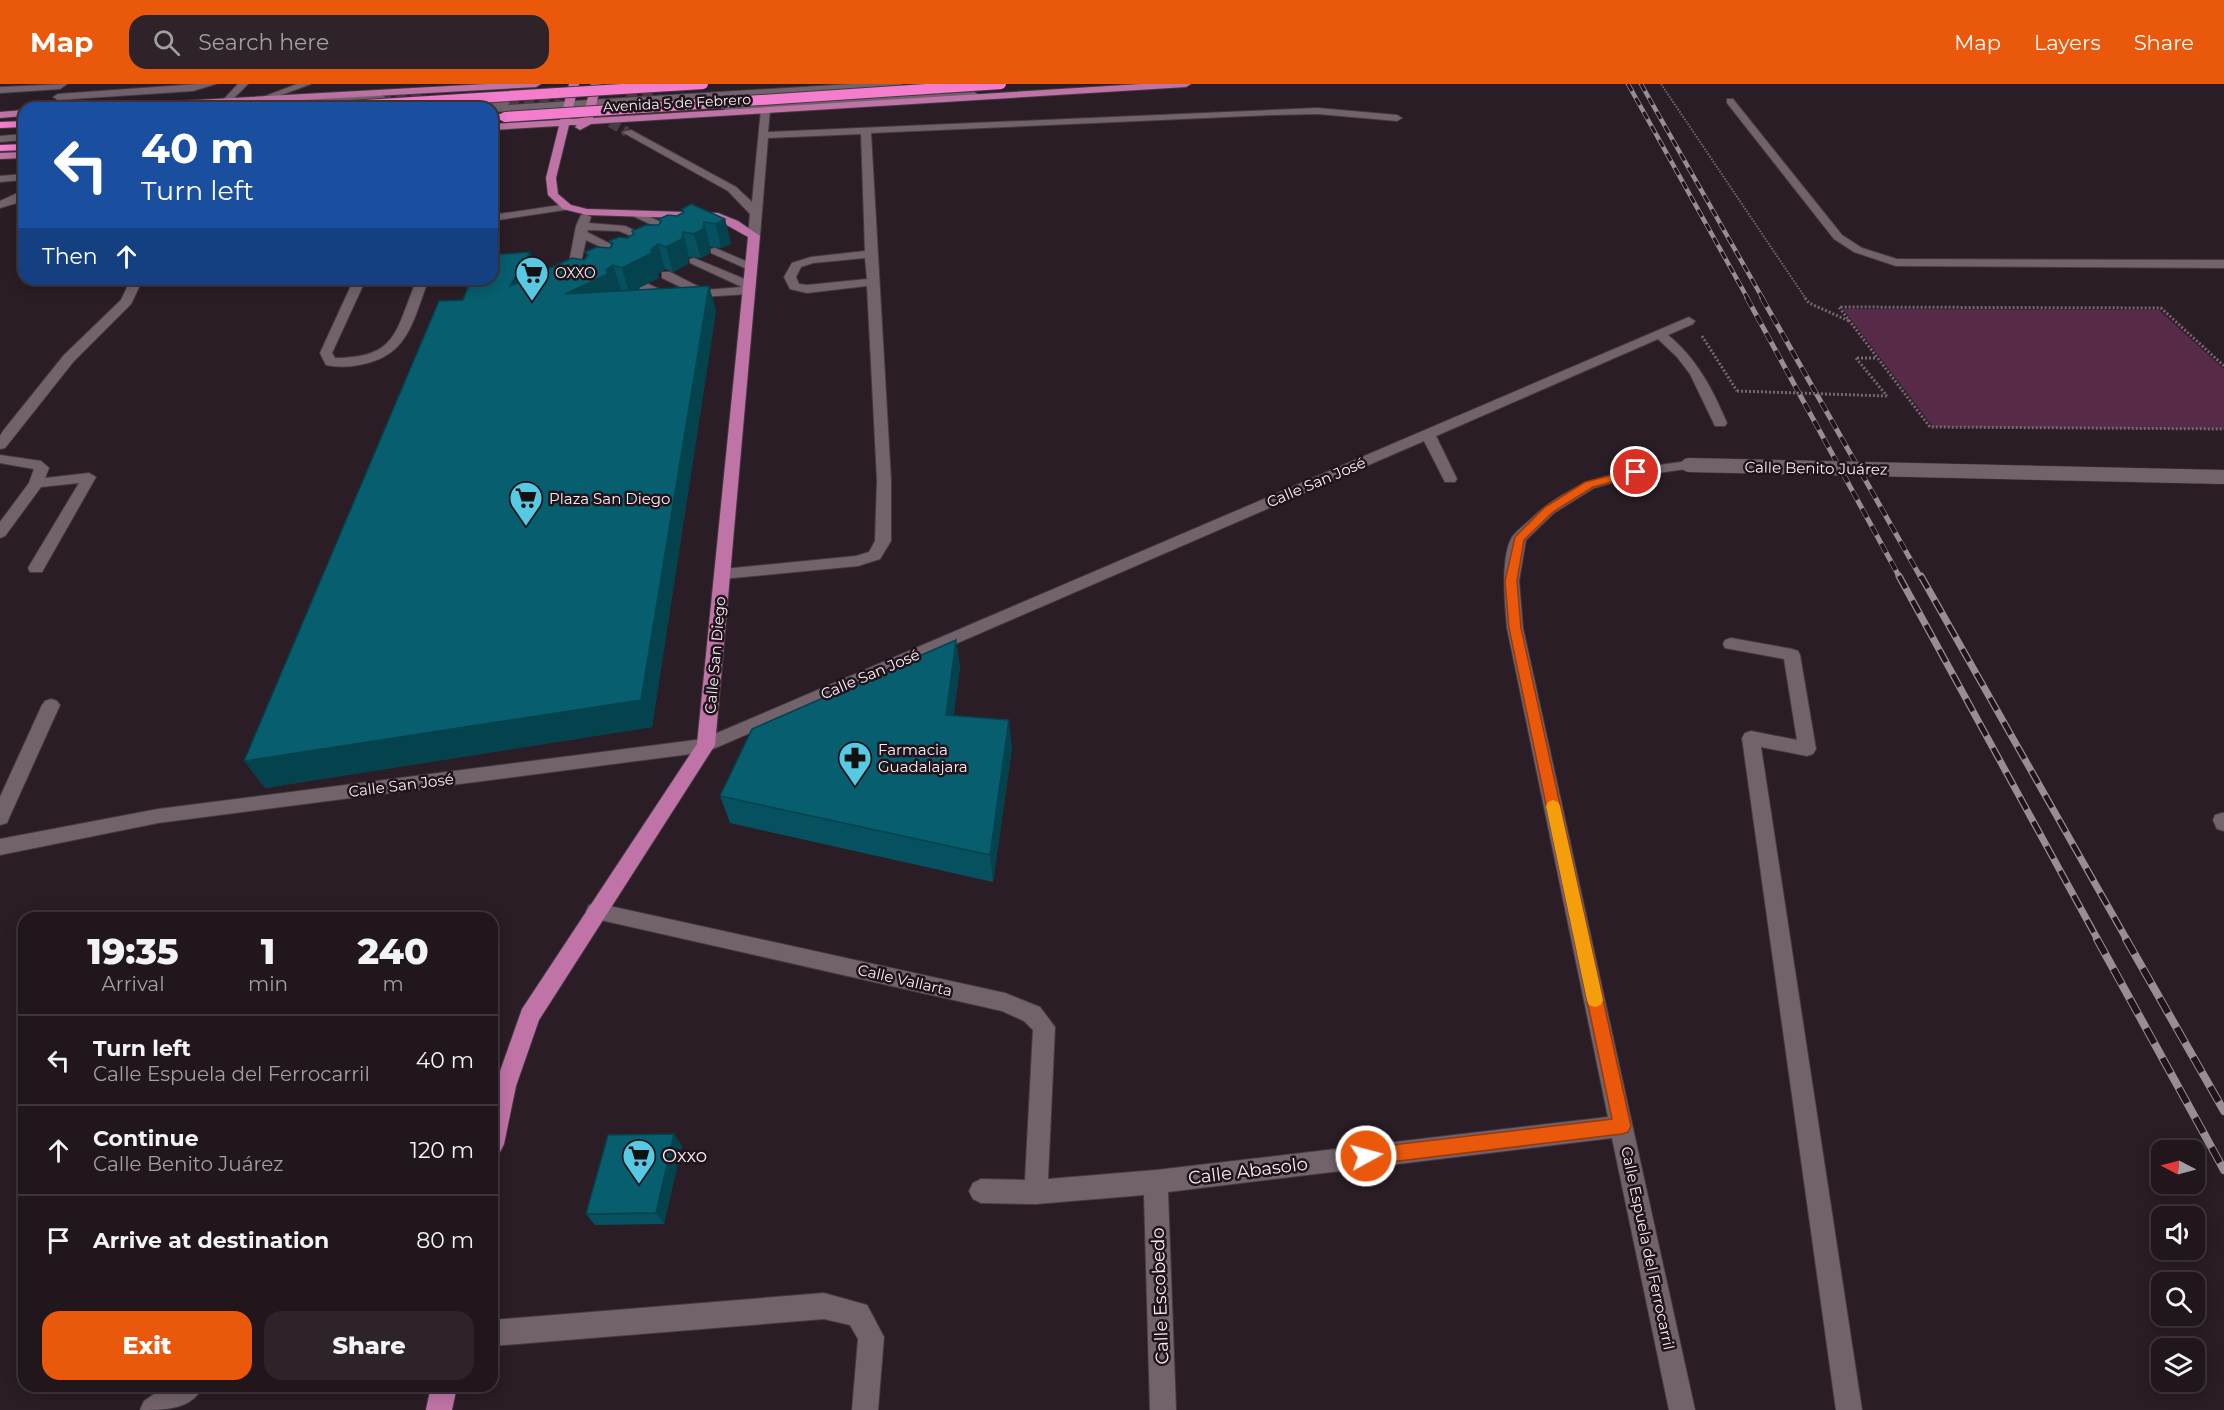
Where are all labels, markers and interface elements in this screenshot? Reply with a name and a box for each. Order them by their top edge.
search box [129,15,549,69]
text: Map [30,25,93,59]
icon: search [150,26,183,59]
text: Search here [198,29,329,56]
text: Map [1954,30,2001,55]
text: Layers [2034,30,2101,55]
text: Share [2134,30,2194,55]
street label: Avenida 5 de Febrero [603,90,752,116]
text: 40 m [141,122,254,174]
icon: left [42,126,120,204]
text: Turn left [141,174,254,207]
icon: ahead [110,240,143,273]
text: Then [42,243,98,270]
supermarket icon: OXXO [514,255,550,302]
place label: OXXO [555,264,596,282]
pin [1610,446,1661,497]
street label: Calle San José [1264,453,1368,511]
icon: arrive [1619,455,1652,488]
street label: Calle Benito Juárez [1744,457,1888,479]
supermarket icon: Plaza San Diego [508,480,544,527]
place label: Plaza San Diego [549,489,670,508]
street label: Calle San Diego [700,596,730,714]
street label: Calle San José [818,645,922,703]
pharmacy icon: Farmacia Guadalajara [837,740,873,787]
place label: Farmacia Guadalajara [878,740,968,776]
street label: Calle San José [347,769,455,801]
text: 19:35 [87,929,179,973]
text: 1 [261,929,275,973]
text: 240 [357,929,429,973]
street label: Calle Vallarta [856,960,954,1000]
text: Arrival [101,972,165,996]
text: min [248,972,288,996]
text: m [382,972,404,996]
text: Turn left [93,1035,191,1062]
icon: left [42,1044,75,1077]
text: 40 m [416,1047,474,1074]
text: Calle Espuela del Ferrocarril [93,1062,370,1086]
position arrow [1334,1124,1398,1188]
text: Continue [93,1125,199,1152]
icon: ahead [42,1134,75,1167]
text: 120 m [410,1137,474,1164]
supermarket icon: Oxxo [621,1138,657,1185]
north arrow [2151,1140,2205,1194]
map controls [2151,1140,2205,1392]
place label: Oxxo [662,1145,707,1167]
street label: Calle Espuela del Ferrocarril [1617,1145,1679,1351]
text: Calle Benito Juárez [93,1152,284,1176]
street label: Calle Abasolo [1187,1153,1309,1189]
button: sound [2151,1206,2205,1260]
icon: arrive [42,1224,75,1257]
text: Arrive at destination [93,1227,329,1254]
text: 80 m [416,1227,474,1254]
street label: Calle Escobedo [1147,1227,1173,1365]
button: search [2151,1272,2205,1326]
button: Exit [42,1311,252,1380]
button: Share [264,1311,474,1380]
button: layers [2151,1338,2205,1392]

